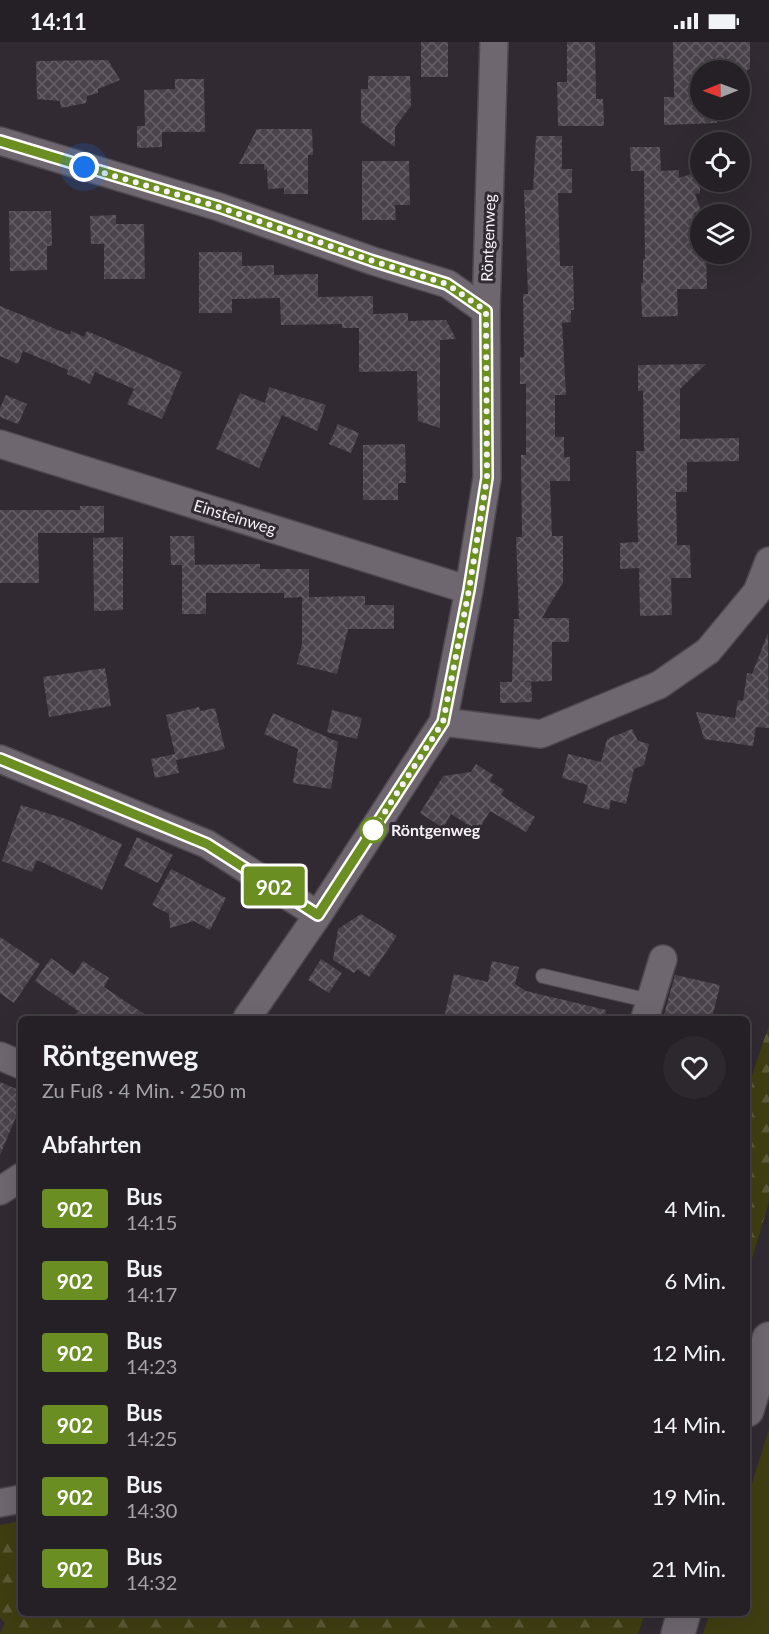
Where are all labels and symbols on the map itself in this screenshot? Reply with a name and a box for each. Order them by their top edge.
north arrow [690,60,750,120]
your location [69,152,99,182]
street label: Röntgenweg [476,194,499,282]
street label: Einsteinweg [192,495,279,538]
marker: Röntgenweg [360,817,386,843]
place label: Röntgenweg [391,820,481,839]
line badge: 902 [240,866,308,906]

